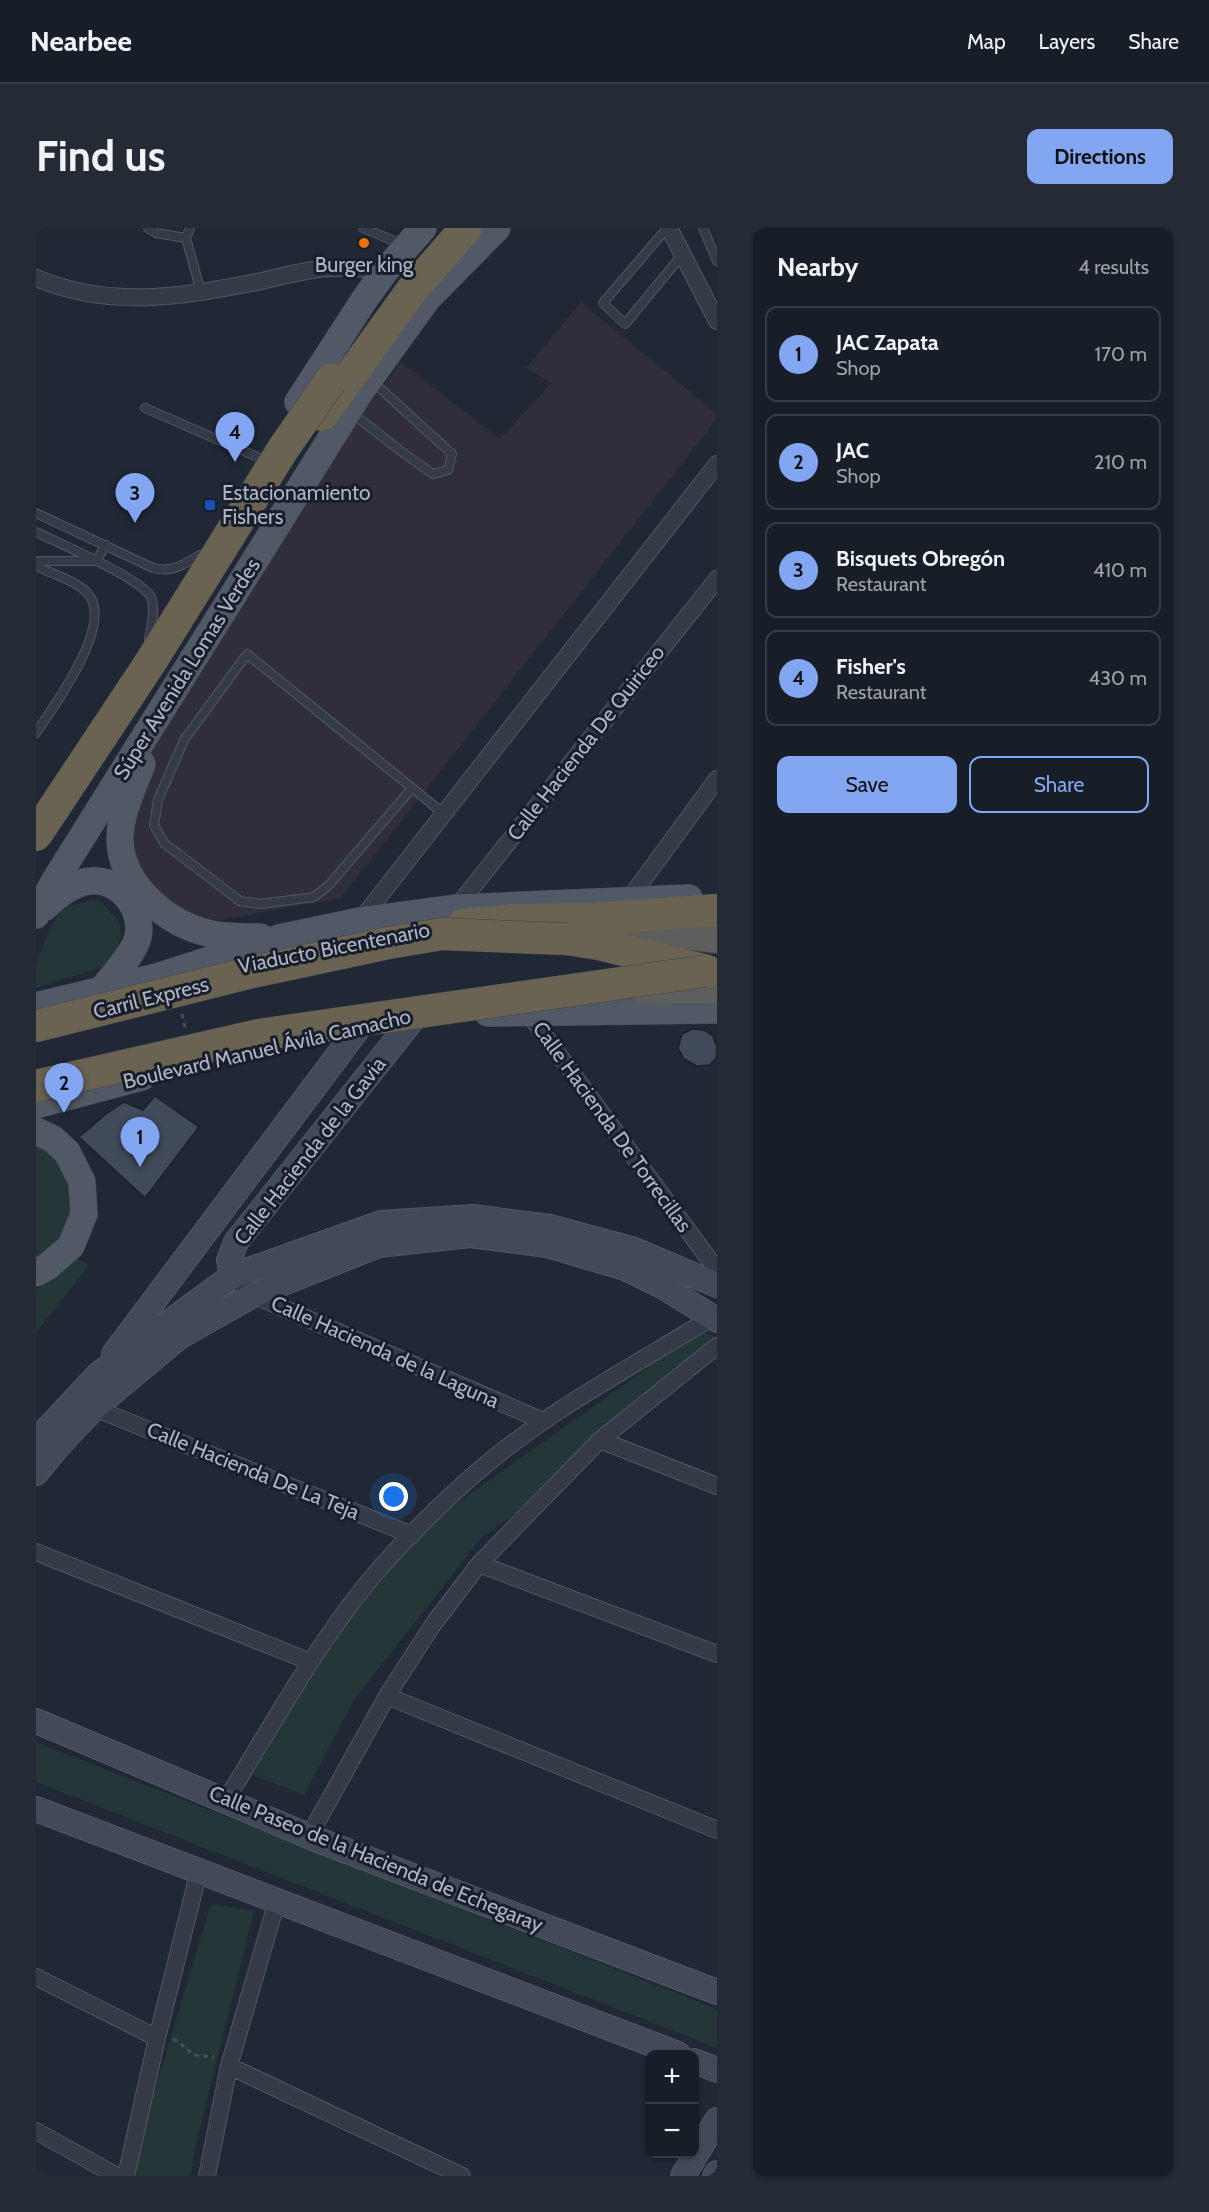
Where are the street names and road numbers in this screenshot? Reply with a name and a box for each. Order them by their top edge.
street label: Súper Avenida Lomas Verdes [108,553,265,784]
street label: Calle Hacienda De Quiriceo [502,640,670,845]
street label: Viaducto Bicentenario [236,917,432,978]
street label: Carril Express [91,971,212,1024]
street label: Boulevard Manuel Ávila Camacho [121,1003,413,1094]
street label: Calle Hacienda De Torrecillas [528,1017,697,1237]
street label: Calle Hacienda de la Gavia [228,1052,391,1250]
street label: Calle Hacienda de la Laguna [267,1290,503,1413]
street label: Calle Hacienda De La Teja [143,1416,363,1526]
street label: Calle Paseo de la Hacienda de Echegaray [206,1780,547,1937]

